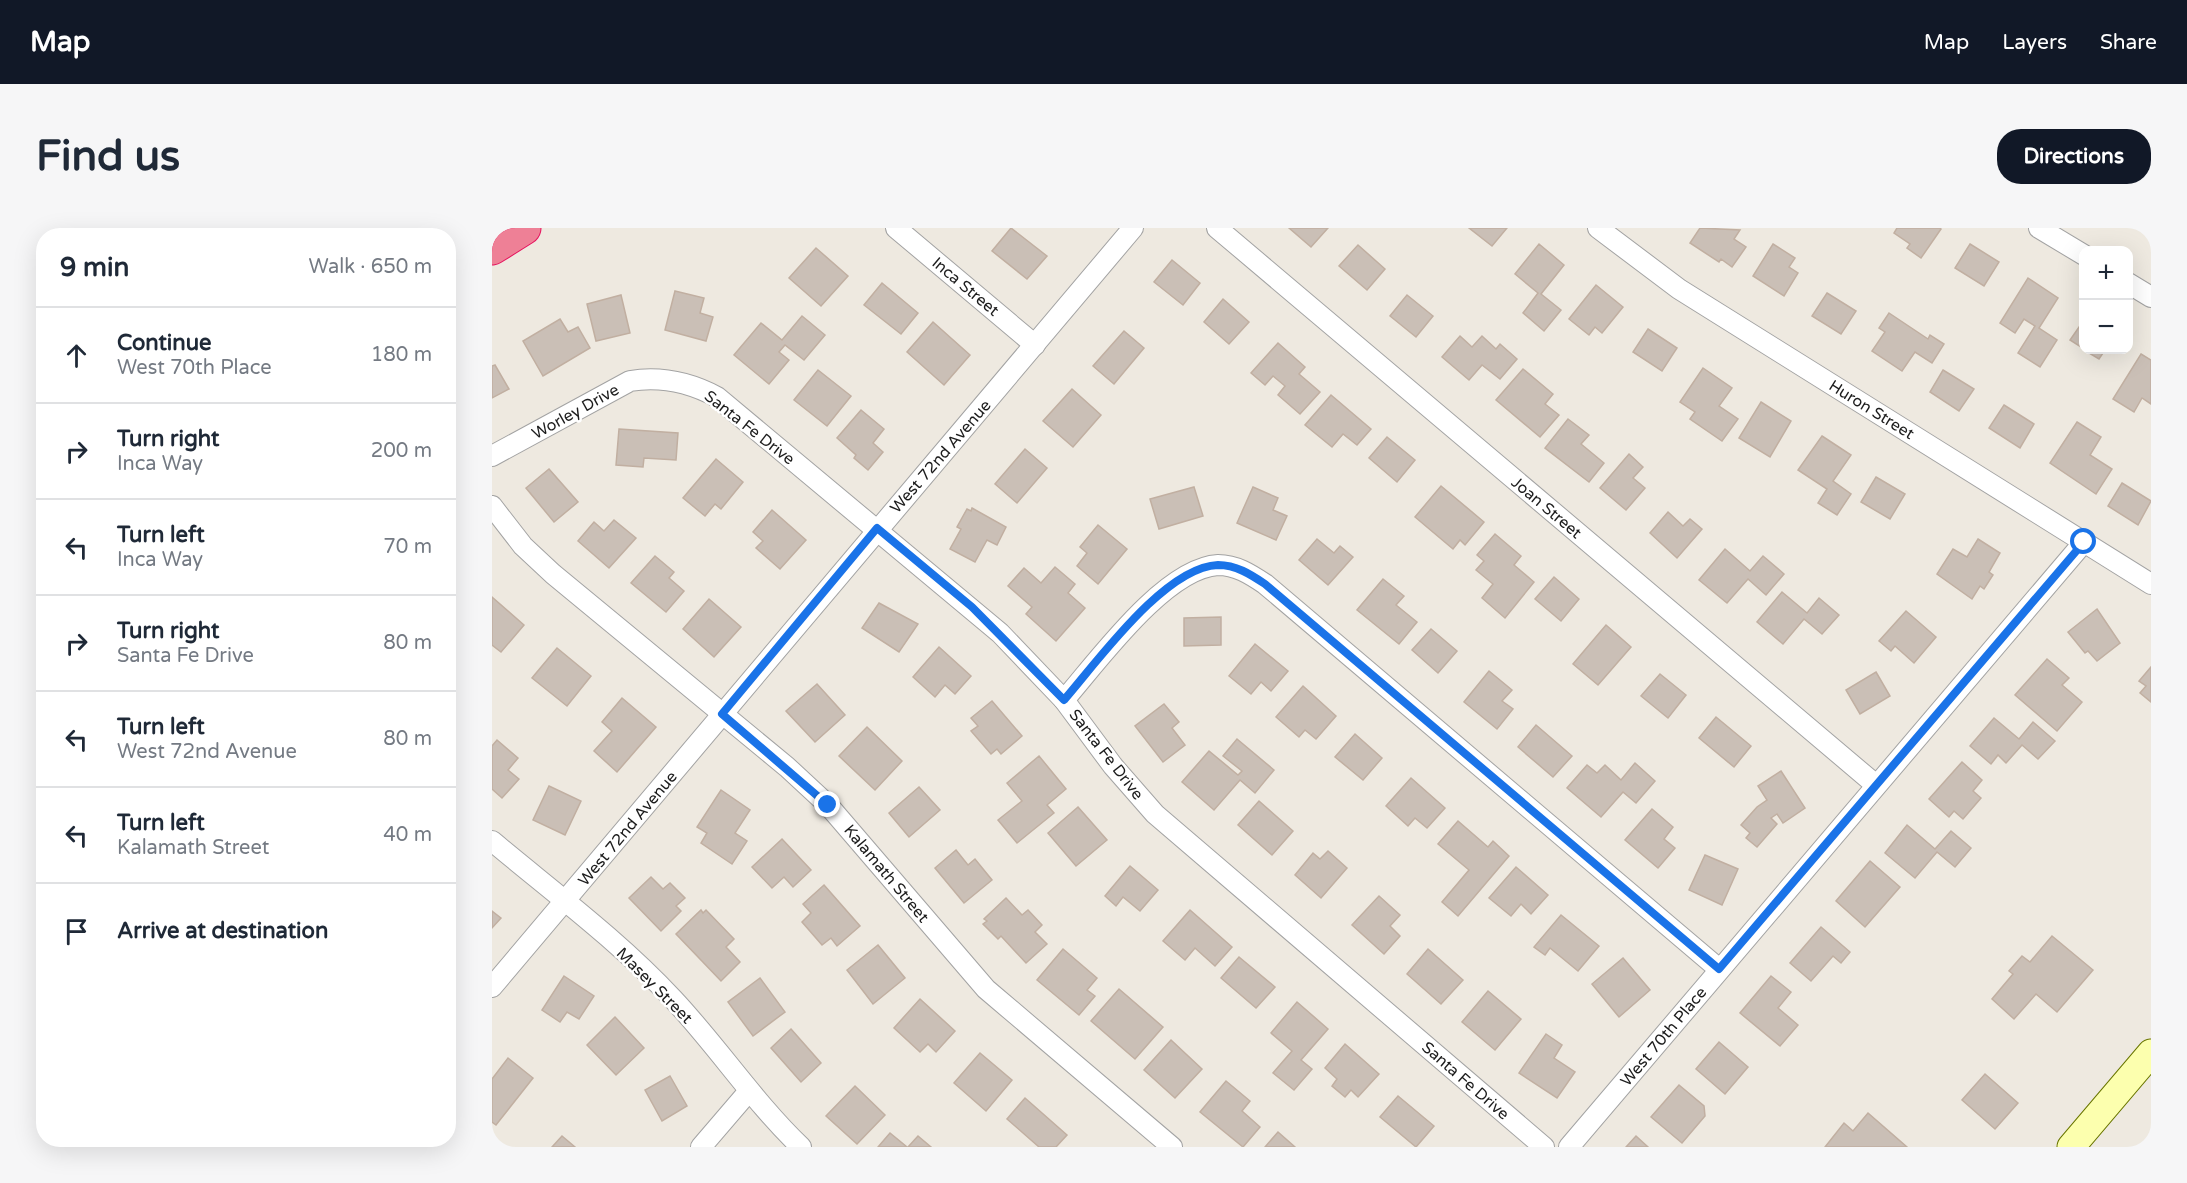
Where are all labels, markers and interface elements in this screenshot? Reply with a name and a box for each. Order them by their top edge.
text: Map [30,25,90,59]
text: Map [1924,30,1969,55]
text: Layers [2002,30,2067,55]
text: Share [2100,30,2157,55]
button: Directions [1997,129,2151,184]
text: Find us [36,131,180,182]
map controls [2079,246,2133,354]
button: + [2079,246,2133,300]
text: 9 min [60,252,129,283]
street label: Inca Street [928,253,1003,321]
text: Walk · 650 m [309,255,432,279]
button: − [2079,300,2133,354]
text: Continue [117,330,212,356]
icon: ahead [60,339,93,372]
text: 180 m [371,343,432,367]
text: West 70th Place [117,356,272,380]
street label: Huron Street [1825,376,1918,444]
street label: Worley Drive [528,380,623,444]
street label: Santa Fe Drive [700,386,799,469]
street label: West 72nd Avenue [886,396,995,517]
text: Turn right [117,426,219,452]
icon: right [60,435,93,468]
text: 200 m [371,439,432,463]
text: Inca Way [117,452,203,476]
street label: Joan Street [1507,473,1586,543]
text: Turn left [117,522,205,548]
route start [2070,528,2096,554]
icon: left [60,531,93,564]
text: 70 m [383,535,432,559]
text: Inca Way [117,548,203,572]
text: Turn right [117,618,219,644]
icon: right [60,627,93,660]
text: 80 m [383,631,432,655]
text: Santa Fe Drive [117,644,254,668]
street label: Santa Fe Drive [1065,705,1148,804]
text: Turn left [117,714,205,740]
icon: left [60,723,93,756]
text: 80 m [383,727,432,751]
text: West 72nd Avenue [117,740,297,764]
street label: West 72nd Avenue [574,767,682,890]
route end [814,791,840,817]
text: Turn left [117,810,205,836]
icon: left [60,819,93,852]
street label: Kalamath Street [839,821,933,927]
text: 40 m [383,823,432,847]
text: Kalamath Street [117,836,269,860]
icon: arrive [60,915,93,948]
text: Arrive at destination [117,918,328,944]
street label: Masey Street [612,943,697,1028]
street label: West 70th Place [1616,983,1711,1090]
street label: Santa Fe Drive [1418,1037,1513,1124]

